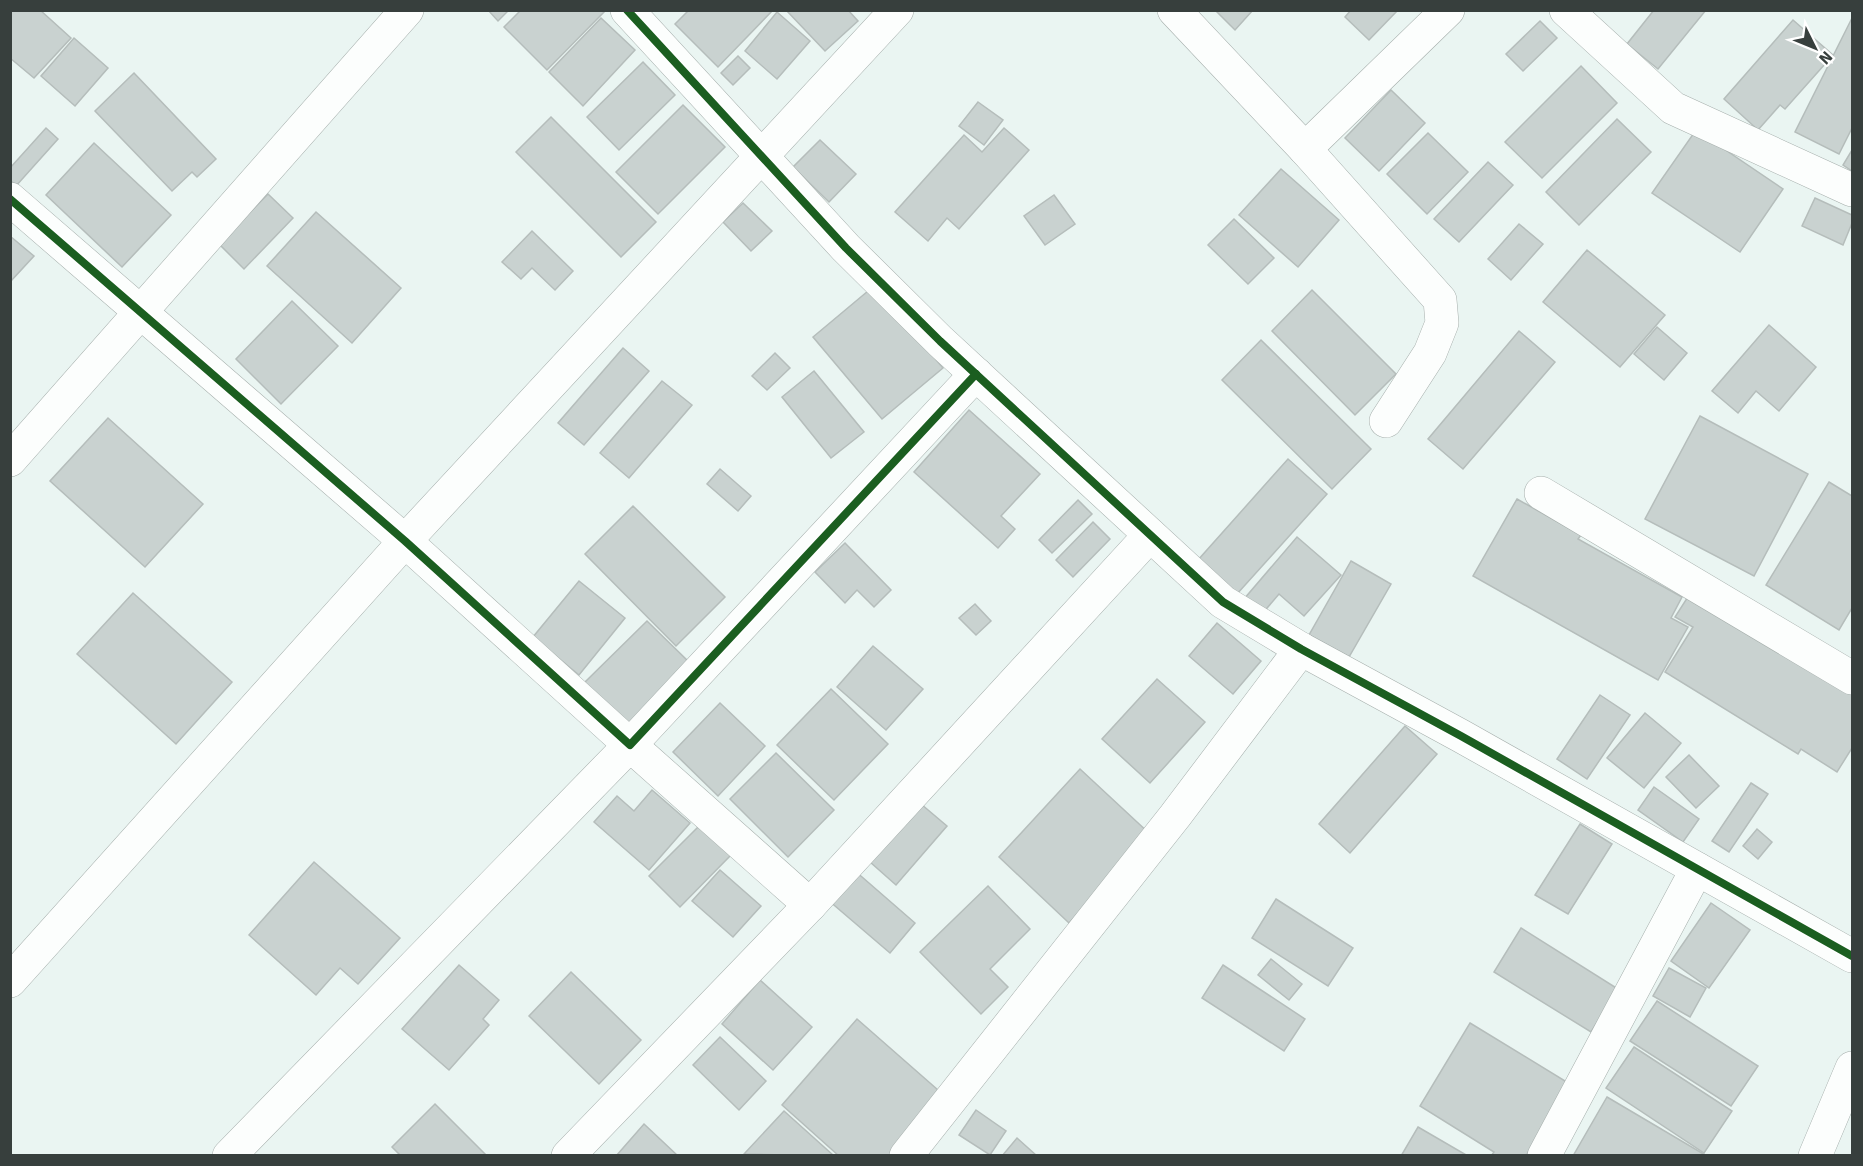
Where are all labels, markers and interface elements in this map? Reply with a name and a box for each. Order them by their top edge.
north arrow [1785,18,1845,78]
text: N [1814,47,1836,68]

